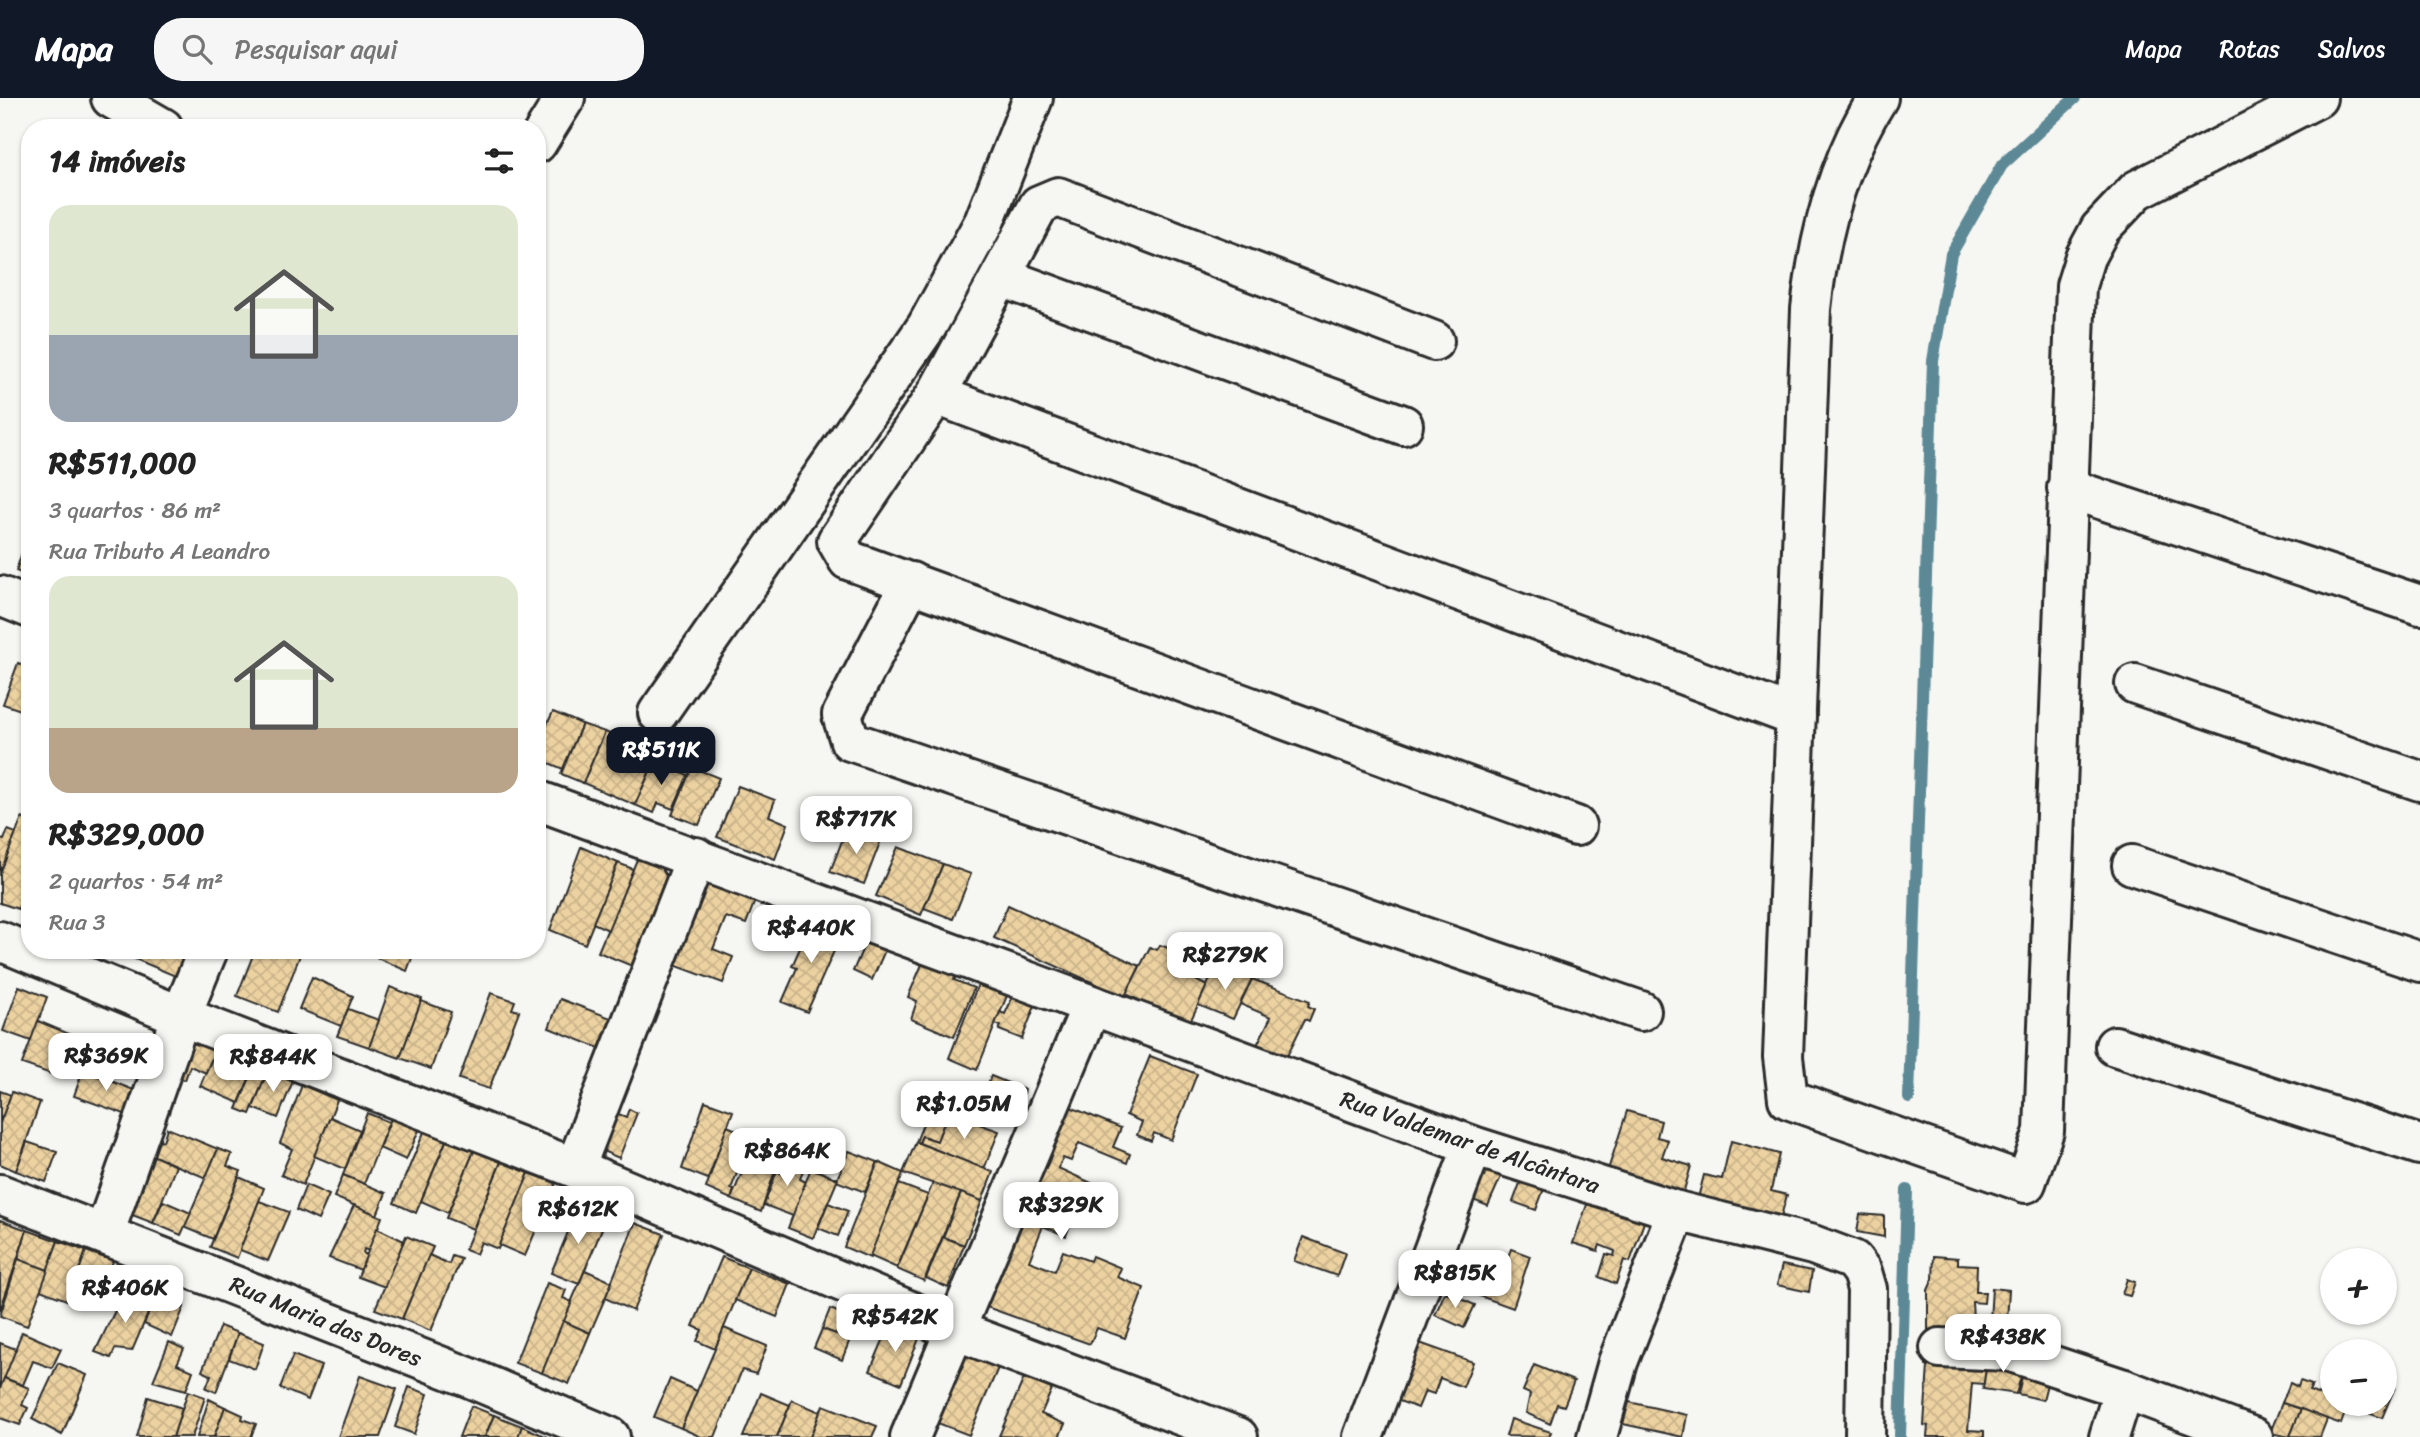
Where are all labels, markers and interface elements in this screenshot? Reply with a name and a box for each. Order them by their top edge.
search box [154,18,644,81]
text: Mapa [35,20,112,78]
text: Pesquisar aqui [234,26,397,72]
text: Mapa [2125,28,2182,70]
text: Rotas [2220,28,2280,70]
text: Salvos [2318,28,2385,70]
icon: search [178,30,216,68]
text: 14 imóveis [49,134,185,188]
icon: filters [480,142,518,180]
icon: home [221,251,347,377]
text: R$511,000 [49,436,196,490]
text: 3 quartos · 86 m² [49,490,221,531]
text: Rua Tributo A Leandro [49,531,270,572]
icon: home [221,622,347,748]
pin: R$511K [604,728,718,787]
text: R$511K [622,729,700,770]
pin: R$717K [799,796,913,856]
text: R$717K [816,798,896,839]
text: R$329,000 [49,807,205,861]
text: 2 quartos · 54 m² [49,861,223,902]
text: Rua 3 [49,902,105,943]
pin: R$440K [754,906,868,965]
text: R$440K [768,907,854,948]
pin: R$279K [1168,932,1282,992]
text: R$279K [1183,934,1267,975]
pin: R$369K [49,1034,163,1093]
pin: R$844K [216,1034,330,1094]
text: R$369K [64,1035,148,1076]
text: R$844K [230,1036,316,1077]
street label: Rua Valdemar de Alcântara [1334,1079,1606,1206]
pin: R$1.05M [899,1082,1029,1141]
text: R$1.05M [917,1083,1011,1124]
pin: R$864K [730,1128,844,1188]
text: R$864K [745,1130,829,1171]
pin: R$329K [1004,1182,1118,1242]
text: R$329K [1019,1184,1103,1225]
pin: R$612K [521,1186,635,1246]
text: R$612K [538,1188,618,1229]
map controls [2320,1248,2397,1416]
button: + [2320,1248,2397,1325]
pin: R$815K [1398,1250,1512,1310]
text: R$815K [1414,1252,1496,1293]
street label: Rua Maria das Dores [223,1264,429,1379]
pin: R$406K [68,1266,182,1325]
text: R$406K [82,1267,168,1308]
pin: R$542K [838,1294,952,1354]
text: R$542K [852,1296,938,1337]
pin: R$438K [1946,1314,2060,1374]
text: R$438K [1961,1316,2045,1357]
button: − [2320,1339,2397,1416]

